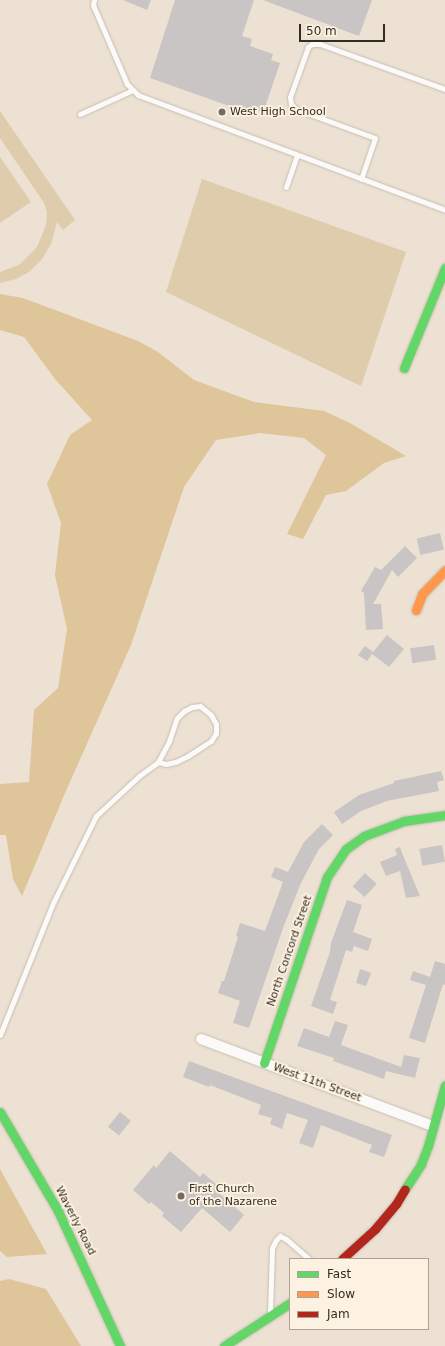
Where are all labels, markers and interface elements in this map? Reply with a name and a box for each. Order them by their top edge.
scale bar [301,16,387,42]
text: 50 m [306,24,337,38]
place label: West High School [230,105,326,119]
marker: West High School [217,107,227,117]
street label: North Concord Street [265,894,315,1008]
street label: West 11th Street [271,1061,363,1105]
place label: First Church of the Nazarene [189,1183,277,1209]
street label: Waverly Road [52,1184,98,1258]
marker: First Church of the Nazarene [176,1191,186,1201]
legend [289,1258,429,1330]
text: Fast [327,1267,351,1281]
text: Slow [327,1287,355,1301]
text: Jam [327,1307,350,1321]

